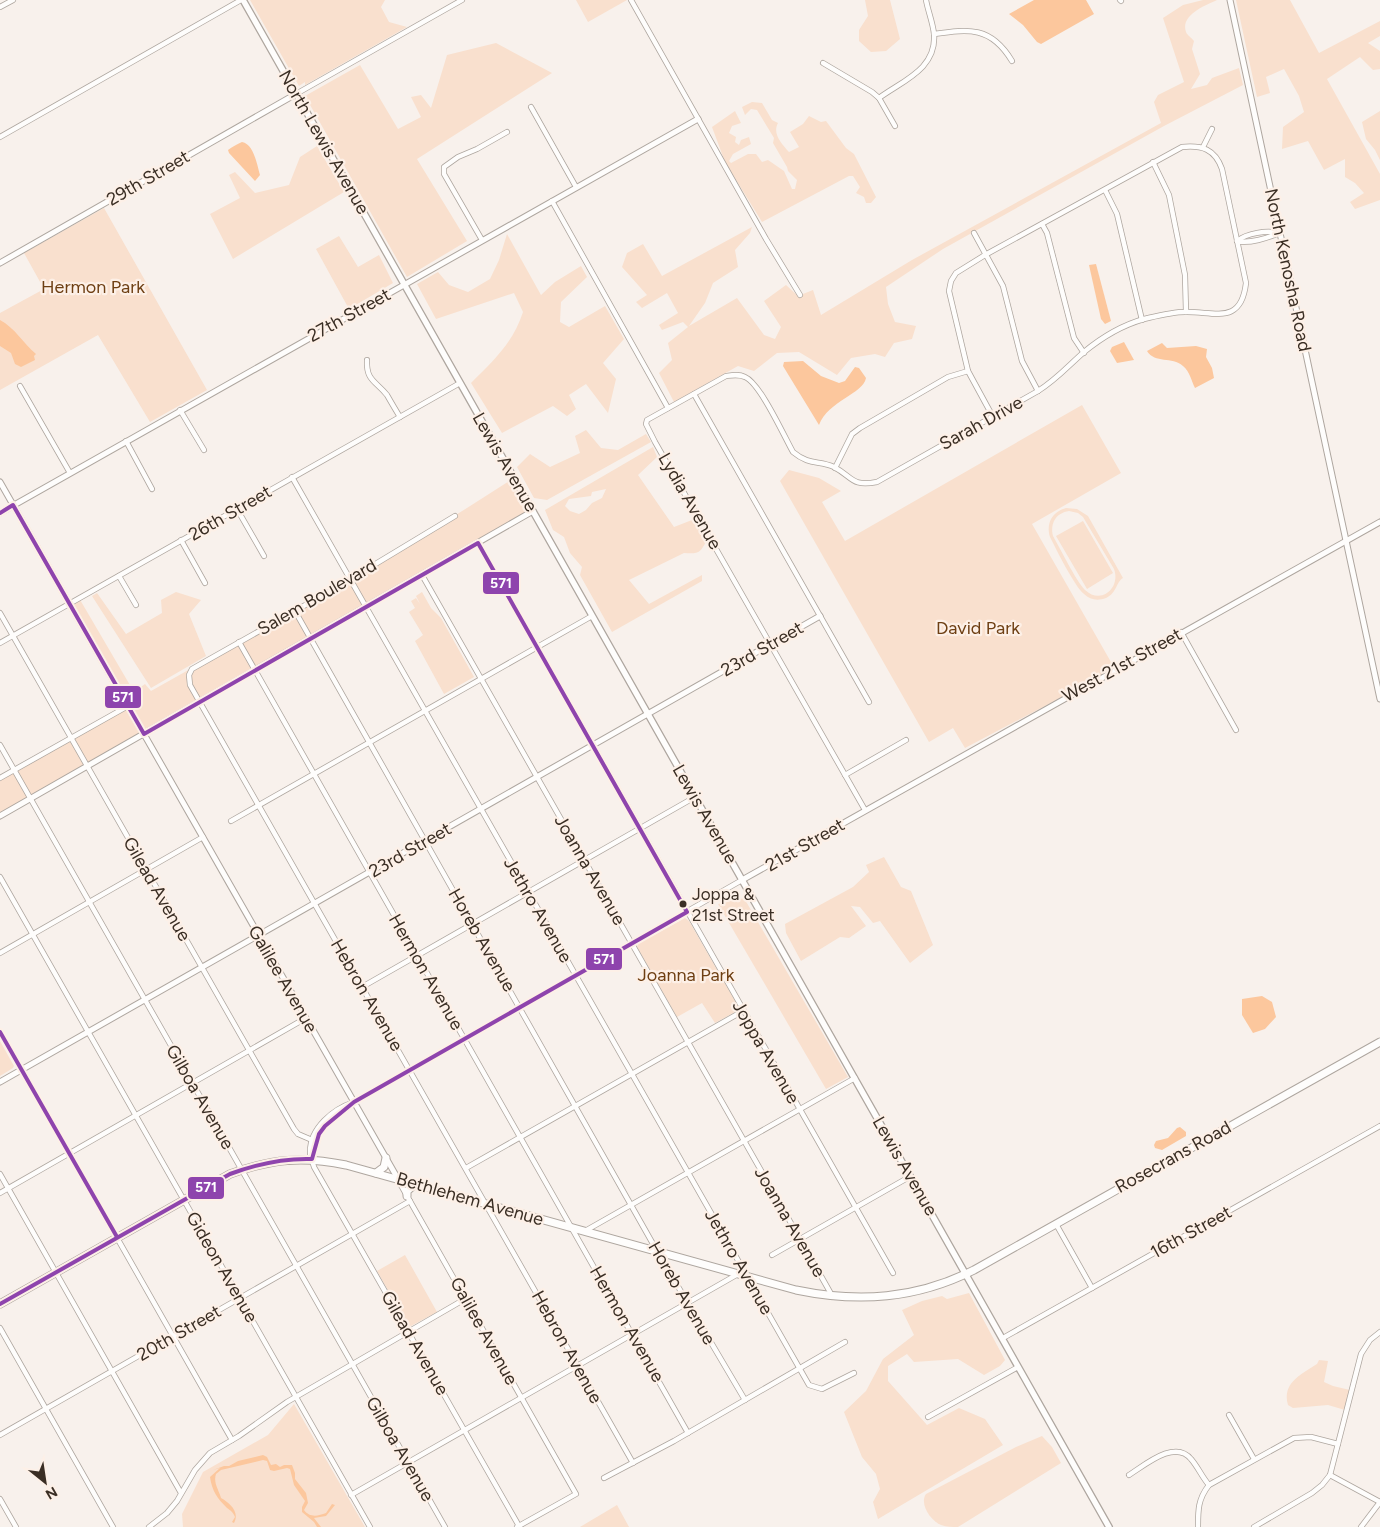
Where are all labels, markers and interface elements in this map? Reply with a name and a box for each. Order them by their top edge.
street label: North Lewis Avenue [274,66,374,218]
street label: 29th Street [103,145,193,211]
street label: North Kenosha Road [1260,186,1316,354]
park label: Hermon Park [41,276,145,298]
street label: 27th Street [304,283,394,347]
street label: Sarah Drive [936,391,1027,455]
street label: Lewis Avenue [468,408,542,516]
street label: Lydia Avenue [654,449,727,553]
street label: 26th Street [185,480,275,546]
street label: Salem Boulevard [254,554,380,640]
line badge: 571 [482,571,520,595]
text: 571 [490,575,512,592]
street label: 23rd Street [717,617,807,681]
park label: David Park [936,617,1020,639]
street label: West 21st Street [1058,623,1186,707]
line badge: 571 [104,685,142,709]
text: 571 [112,689,134,706]
street label: Lewis Avenue [668,760,742,868]
street label: Joanna Avenue [550,811,630,929]
street label: 21st Street [762,813,849,876]
street label: 23rd Street [365,818,455,882]
street label: Gilead Avenue [118,833,196,945]
street label: Jethro Avenue [499,853,577,967]
street label: Horeb Avenue [444,884,521,996]
place label: Joppa & 21st Street [692,884,775,925]
marker: Joppa & 21st Street [678,899,688,909]
street label: Hermon Avenue [384,910,468,1034]
street label: Galilee Avenue [243,922,323,1037]
street label: Hebron Avenue [326,935,408,1055]
line badge: 571 [585,947,623,971]
text: 571 [593,951,615,968]
park label: Joanna Park [638,964,735,986]
street label: Joppa Avenue [728,996,804,1108]
street label: Gilboa Avenue [161,1041,239,1153]
street label: Lewis Avenue [868,1112,942,1220]
street label: Rosecrans Road [1111,1116,1235,1198]
street label: Joanna Avenue [750,1163,830,1281]
street label: Bethlehem Avenue [394,1167,546,1231]
line badge: 571 [187,1176,225,1200]
text: 571 [195,1179,217,1196]
street label: 16th Street [1147,1201,1236,1263]
street label: Jethro Avenue [700,1205,778,1319]
street label: Gideon Avenue [181,1208,263,1326]
street label: Horeb Avenue [644,1237,721,1349]
street label: Hermon Avenue [585,1262,669,1386]
street label: Galilee Avenue [445,1273,523,1389]
street label: Gilead Avenue [376,1287,454,1399]
street label: Hebron Avenue [527,1287,607,1407]
street label: 20th Street [133,1300,225,1366]
street label: Gilboa Avenue [361,1393,439,1505]
north arrow [20,1457,70,1507]
text: N [42,1483,60,1503]

